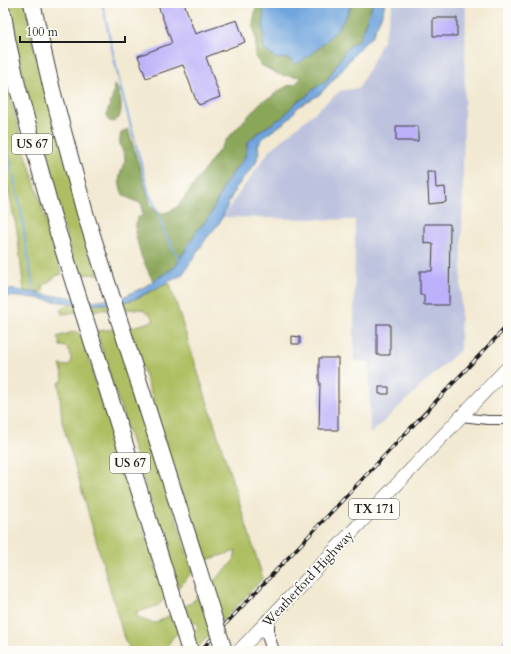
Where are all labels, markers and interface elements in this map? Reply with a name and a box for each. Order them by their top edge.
scale bar [20,18,125,44]
text: 100 m [26,24,59,40]
road number: US 67 [12,134,52,154]
road number: US 67 [110,453,150,473]
road number: TX 171 [349,499,399,519]
street label: Weatherford Highway [258,527,358,632]

